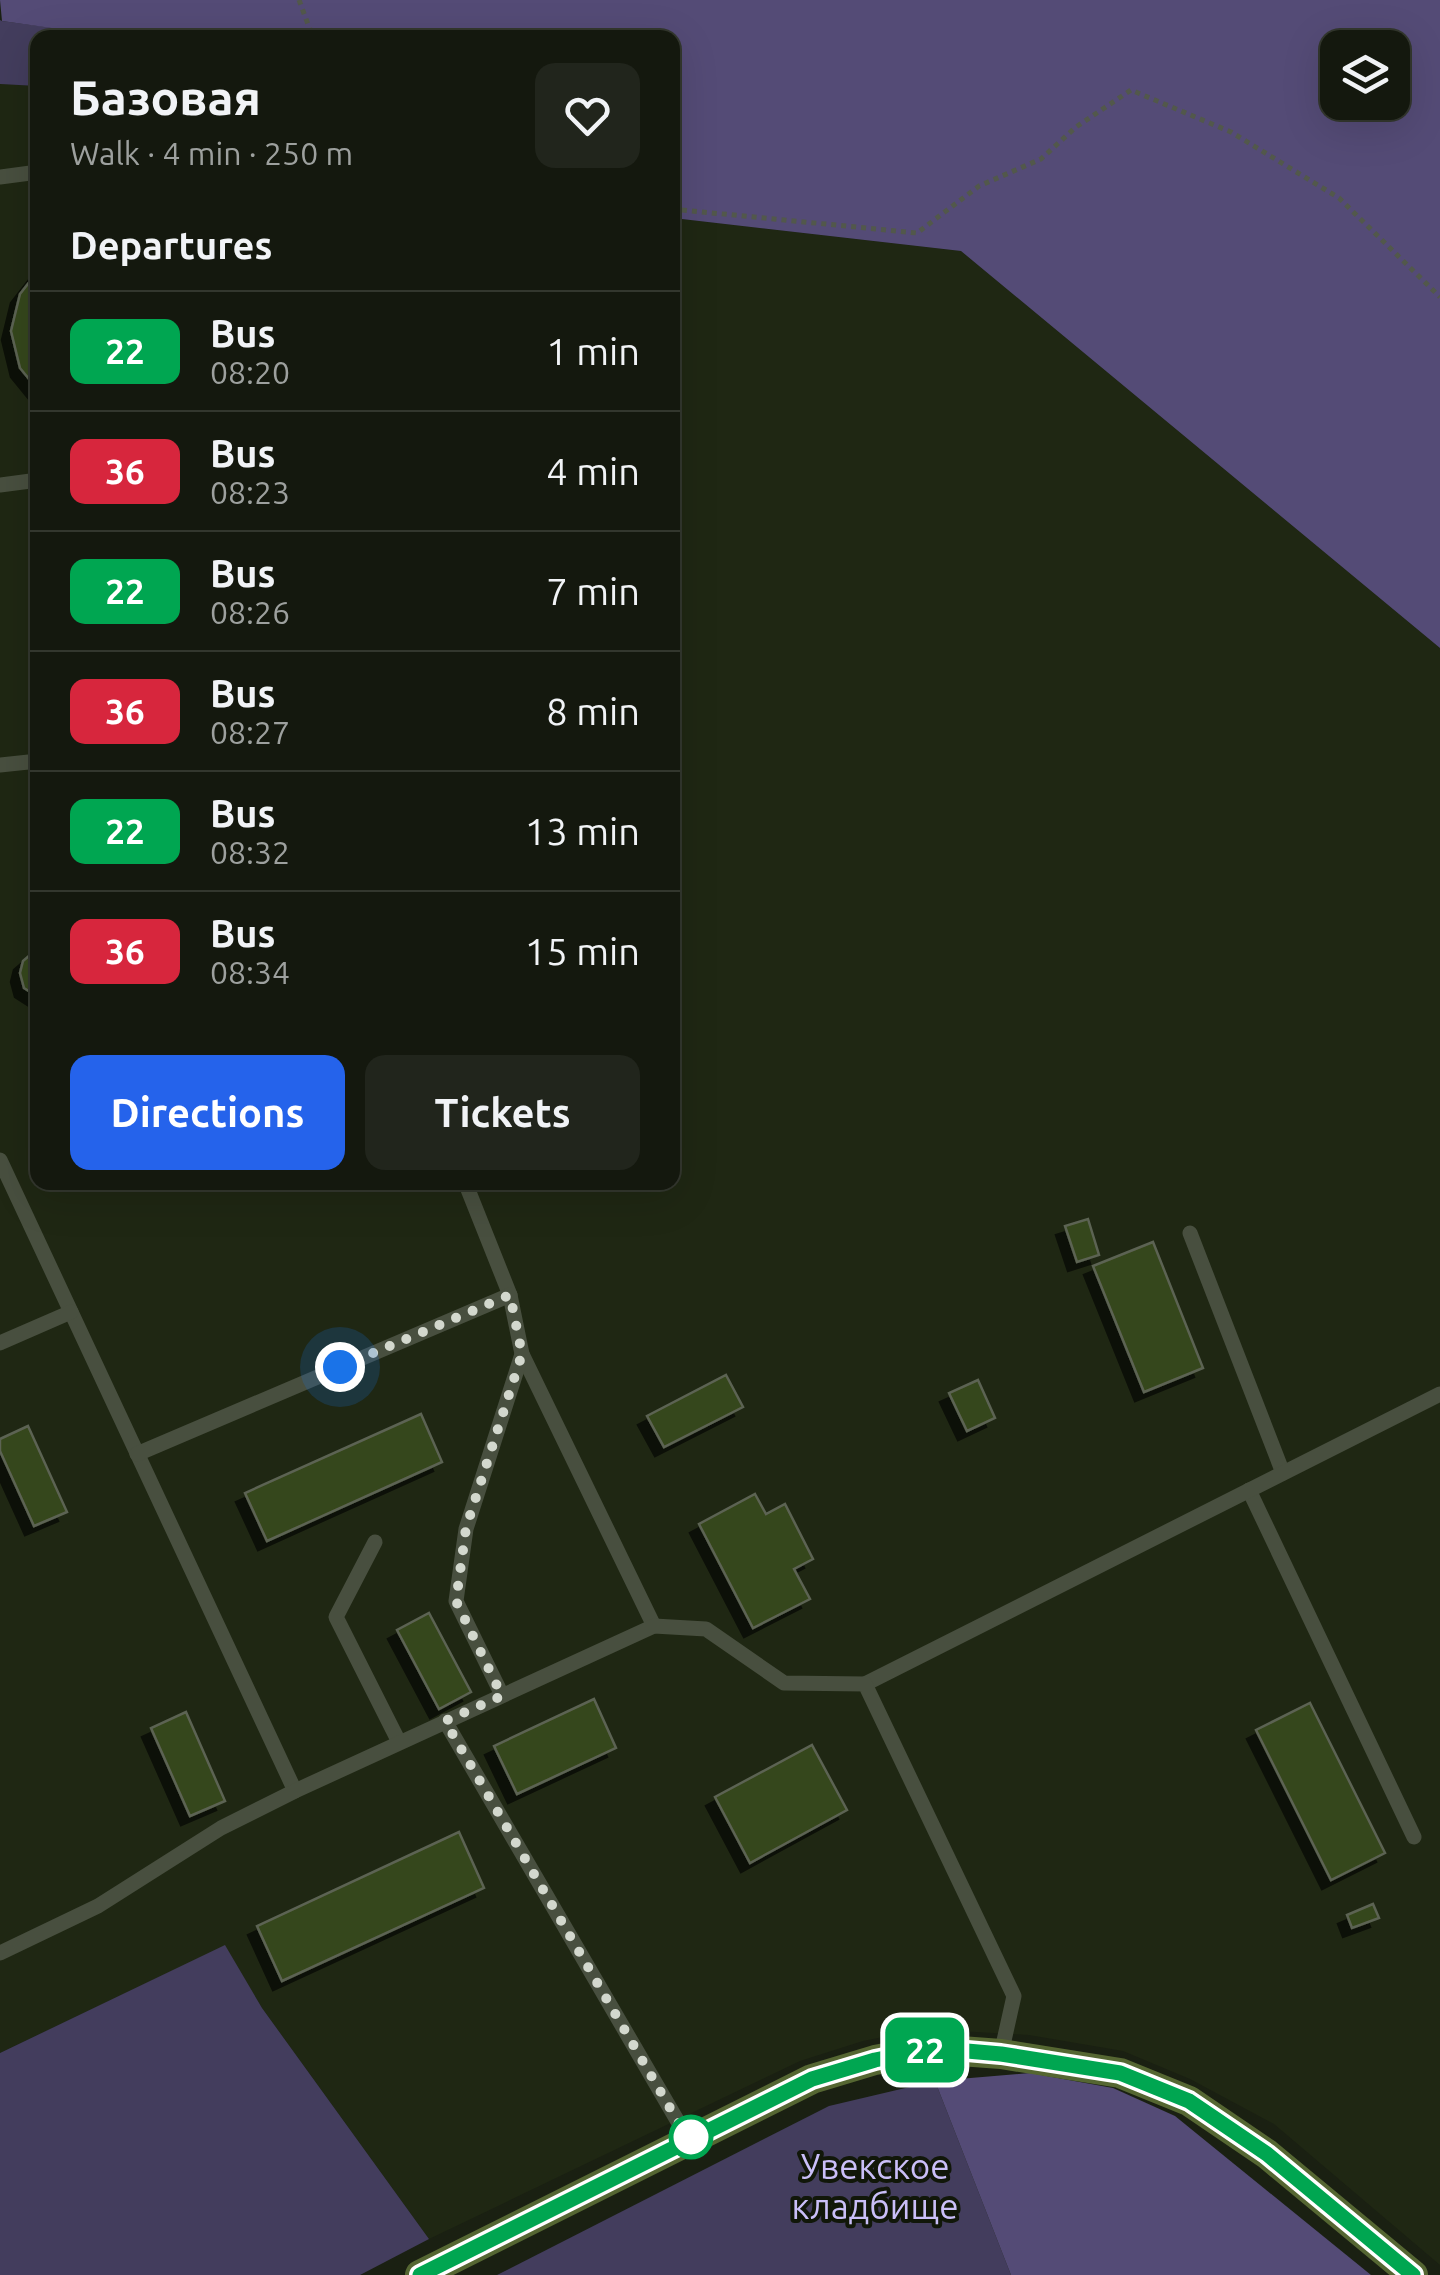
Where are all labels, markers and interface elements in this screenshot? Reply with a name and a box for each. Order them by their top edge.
map controls [1320,30,1410,120]
button: layers [1320,30,1410,120]
button: heart [535,63,640,168]
text: Базовая [70,70,261,124]
text: Walk · 4 min · 250 m [70,135,353,171]
text: Departures [70,224,272,266]
text: Bus [210,312,275,354]
text: 1 min [546,330,640,372]
text: 22 [105,331,145,371]
text: 08:20 [210,354,290,390]
text: Bus [210,432,275,474]
text: 4 min [546,450,640,492]
text: 36 [105,451,145,491]
text: 08:23 [210,474,290,510]
text: Bus [210,552,275,594]
text: 7 min [546,570,640,612]
text: 22 [105,571,145,611]
text: 08:26 [210,594,290,630]
text: Bus [210,672,275,714]
text: 8 min [546,690,640,732]
text: 36 [105,691,145,731]
text: 08:27 [210,714,290,750]
text: Bus [210,792,275,834]
text: 13 min [525,810,640,852]
text: 22 [105,811,145,851]
text: 08:32 [210,834,290,870]
text: Bus [210,912,275,954]
text: 15 min [525,930,640,972]
text: 36 [105,931,145,971]
text: 08:34 [210,954,290,990]
button: Directions [70,1055,345,1170]
button: Tickets [365,1055,640,1170]
your location [315,1342,365,1392]
line badge: 22 [880,2018,970,2082]
text: 22 [905,2030,945,2070]
unlabelled marker [670,2116,712,2158]
park label: Увекское кладбище [792,2146,958,2226]

